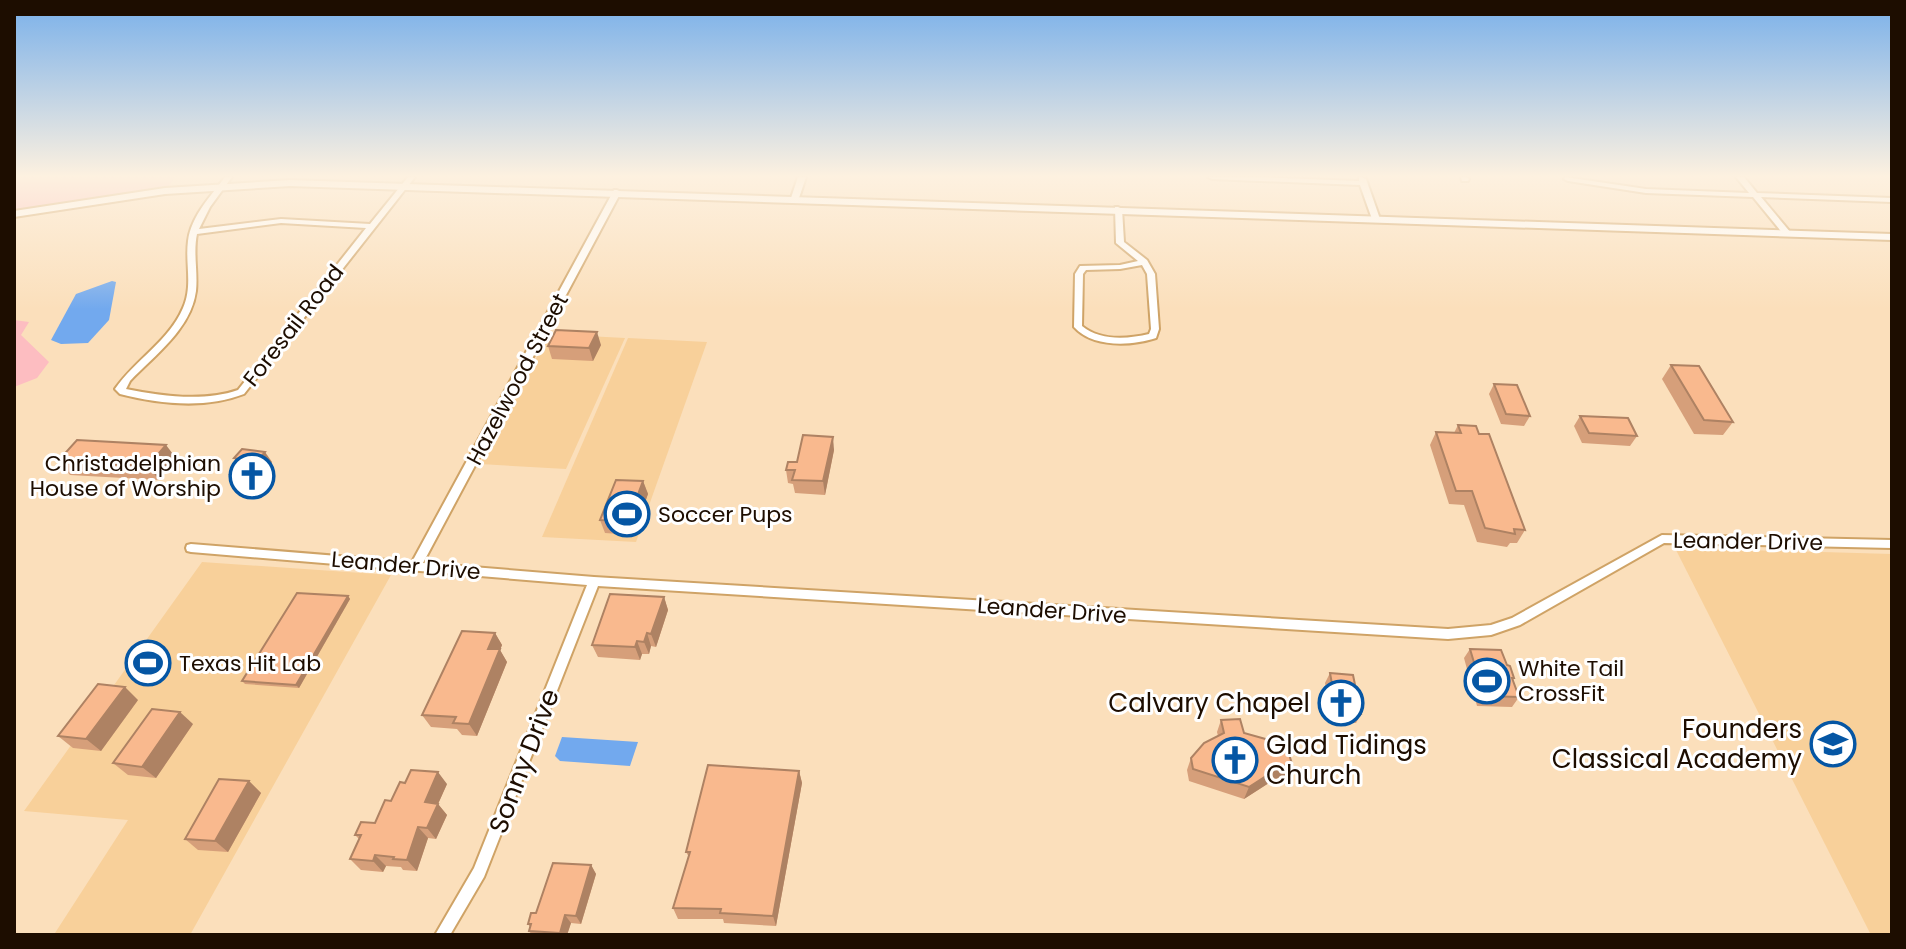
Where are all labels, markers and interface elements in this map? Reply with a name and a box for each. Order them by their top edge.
street label: Foresail Road [236,258,351,393]
street label: Hazelwood Street [459,288,576,471]
place label: Christadelphian House of Worship [30,448,221,504]
church icon: Christadelphian House of Worship [228,452,276,500]
sports icon: Soccer Pups [603,490,651,538]
place label: Soccer Pups [658,499,793,530]
street label: Leander Drive [1673,525,1823,558]
street label: Leander Drive [330,544,482,587]
street label: Leander Drive [976,590,1128,631]
sports icon: Texas Hit Lab [124,639,172,687]
place label: Texas Hit Lab [179,648,321,679]
place label: White Tail CrossFit [1518,653,1624,709]
sports icon: White Tail CrossFit [1463,657,1511,705]
church icon: Calvary Chapel [1317,679,1365,727]
street label: Sonny Drive [480,684,568,838]
place label: Calvary Chapel [1108,685,1310,721]
place label: Founders Classical Academy [1552,711,1802,777]
school or university icon: Founders Classical Academy [1809,720,1857,768]
place label: Glad Tidings Church [1266,727,1427,793]
church icon: Glad Tidings Church [1211,736,1259,784]

